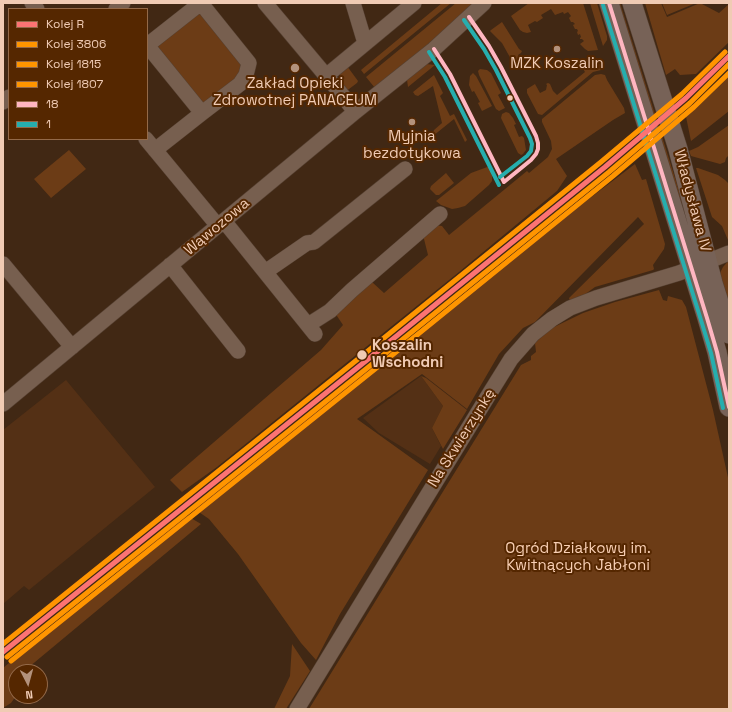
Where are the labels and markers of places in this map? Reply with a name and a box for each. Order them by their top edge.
marker: MZK Koszalin [552,44,562,54]
place label: MZK Koszalin [510,55,604,73]
marker: Zakład Opieki Zdrowotnej PANACEUM [289,62,301,74]
place label: Zakład Opieki Zdrowotnej PANACEUM [213,75,377,110]
unlabelled marker [505,93,515,103]
marker: Myjnia bezdotykowa [407,117,417,127]
place label: Myjnia bezdotykowa [363,128,461,163]
place label: Koszalin Wschodni [372,337,443,372]
marker: Koszalin Wschodni [355,348,369,362]

